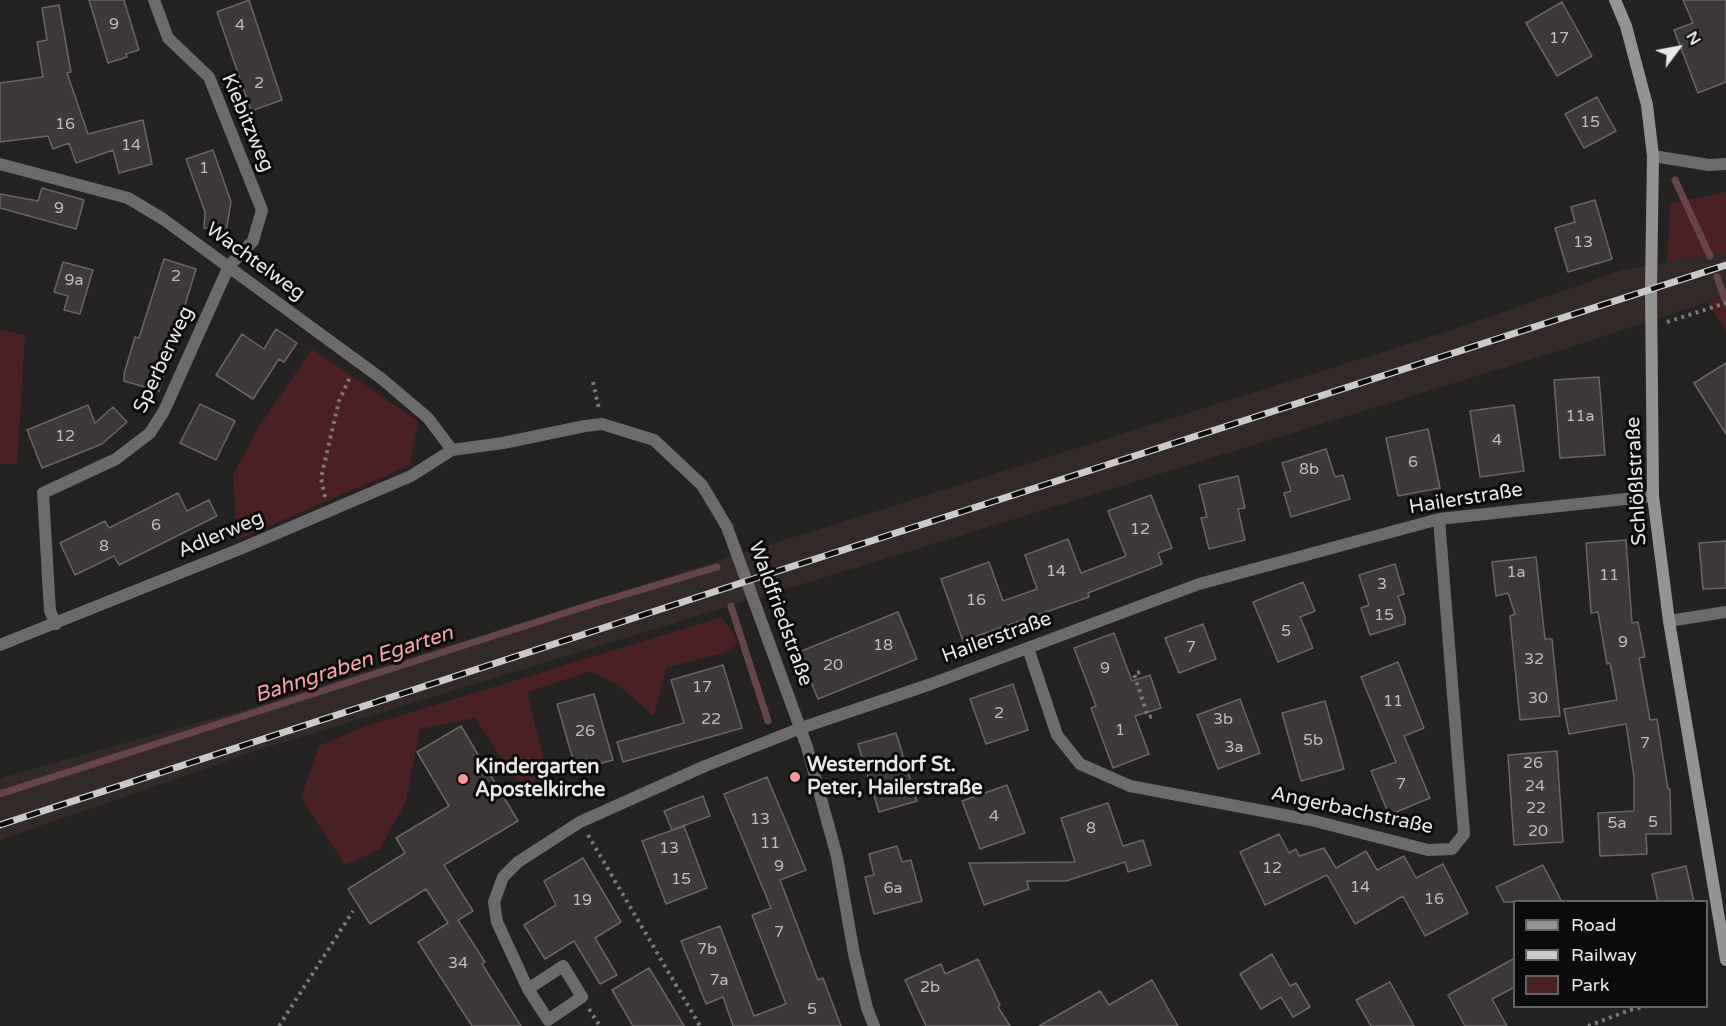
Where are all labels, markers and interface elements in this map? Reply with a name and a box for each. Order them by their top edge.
house number: 9 [109,15,119,35]
house number: 4 [235,16,245,36]
north arrow [1648,18,1708,78]
text: N [1681,28,1705,49]
house number: 17 [1549,29,1569,49]
street label: Kiebitzweg [216,70,278,176]
house number: 2 [254,74,264,94]
house number: 15 [1580,113,1600,133]
house number: 16 [55,115,75,135]
house number: 14 [121,136,141,156]
house number: 1 [199,159,209,179]
house number: 9 [54,199,64,219]
street label: Wachtelweg [201,218,309,306]
house number: 13 [1573,233,1593,253]
house number: 2 [171,267,181,287]
house number: 9a [64,271,84,291]
street label: Sperberweg [129,303,199,417]
house number: 11a [1565,407,1595,427]
street label: Schlößlstraße [1622,416,1652,546]
house number: 12 [55,427,75,447]
house number: 4 [1492,431,1502,451]
house number: 6 [1408,453,1418,473]
house number: 8b [1299,460,1319,480]
street label: Hailerstraße [1407,478,1525,520]
street label: Adlerweg [174,506,268,564]
house number: 6 [151,516,161,536]
house number: 12 [1130,520,1150,540]
house number: 8 [99,537,109,557]
street label: Waldfriedstraße [743,538,817,690]
house number: 14 [1046,562,1066,582]
house number: 1a [1506,563,1526,583]
house number: 11 [1599,566,1619,586]
house number: 3 [1377,575,1387,595]
house number: 16 [966,591,986,611]
house number: 15 [1374,606,1394,626]
street label: Hailerstraße [939,607,1055,669]
water label: Bahngraben Egarten [252,621,456,709]
house number: 5 [1281,622,1291,642]
house number: 9 [1618,633,1628,653]
house number: 18 [873,636,893,656]
house number: 7 [1186,638,1196,658]
house number: 32 [1524,650,1544,670]
house number: 20 [823,656,843,676]
house number: 9 [1100,659,1110,679]
house number: 17 [692,678,712,698]
house number: 30 [1528,689,1548,709]
house number: 11 [1383,692,1403,712]
house number: 2 [994,704,1004,724]
house number: 22 [701,710,721,730]
house number: 3b [1213,710,1233,730]
house number: 1 [1115,721,1125,741]
house number: 26 [575,722,595,742]
house number: 5b [1303,731,1323,751]
house number: 7 [1640,734,1650,754]
house number: 3a [1224,738,1244,758]
place label: Westerndorf St. Peter, Hailerstraße [807,754,983,801]
house number: 26 [1523,754,1543,774]
place label: Kindergarten Apostelkirche [475,756,605,803]
marker: Westerndorf St. Peter, Hailerstraße [788,770,802,784]
marker: Kindergarten Apostelkirche [456,772,470,786]
house number: 7 [1396,775,1406,795]
house number: 24 [1525,777,1545,797]
street label: Angerbachstraße [1269,782,1435,840]
house number: 22 [1526,799,1546,819]
house number: 4 [989,807,999,827]
house number: 13 [750,810,770,830]
house number: 5 [1648,813,1658,833]
house number: 5a [1607,814,1627,834]
house number: 8 [1086,819,1096,839]
house number: 20 [1528,822,1548,842]
house number: 11 [760,834,780,854]
house number: 13 [659,839,679,859]
house number: 9 [774,857,784,877]
house number: 12 [1262,859,1282,879]
house number: 15 [671,870,691,890]
house number: 14 [1350,878,1370,898]
house number: 6a [883,879,903,899]
house number: 16 [1424,890,1444,910]
house number: 19 [572,891,592,911]
legend [1513,900,1708,1008]
text: Road [1571,914,1616,936]
house number: 7 [774,923,784,943]
house number: 7b [697,940,717,960]
text: Railway [1571,944,1637,966]
house number: 34 [448,954,468,974]
house number: 7a [709,971,729,991]
text: Park [1571,974,1609,996]
house number: 2b [920,978,940,998]
house number: 5 [807,1000,817,1020]

